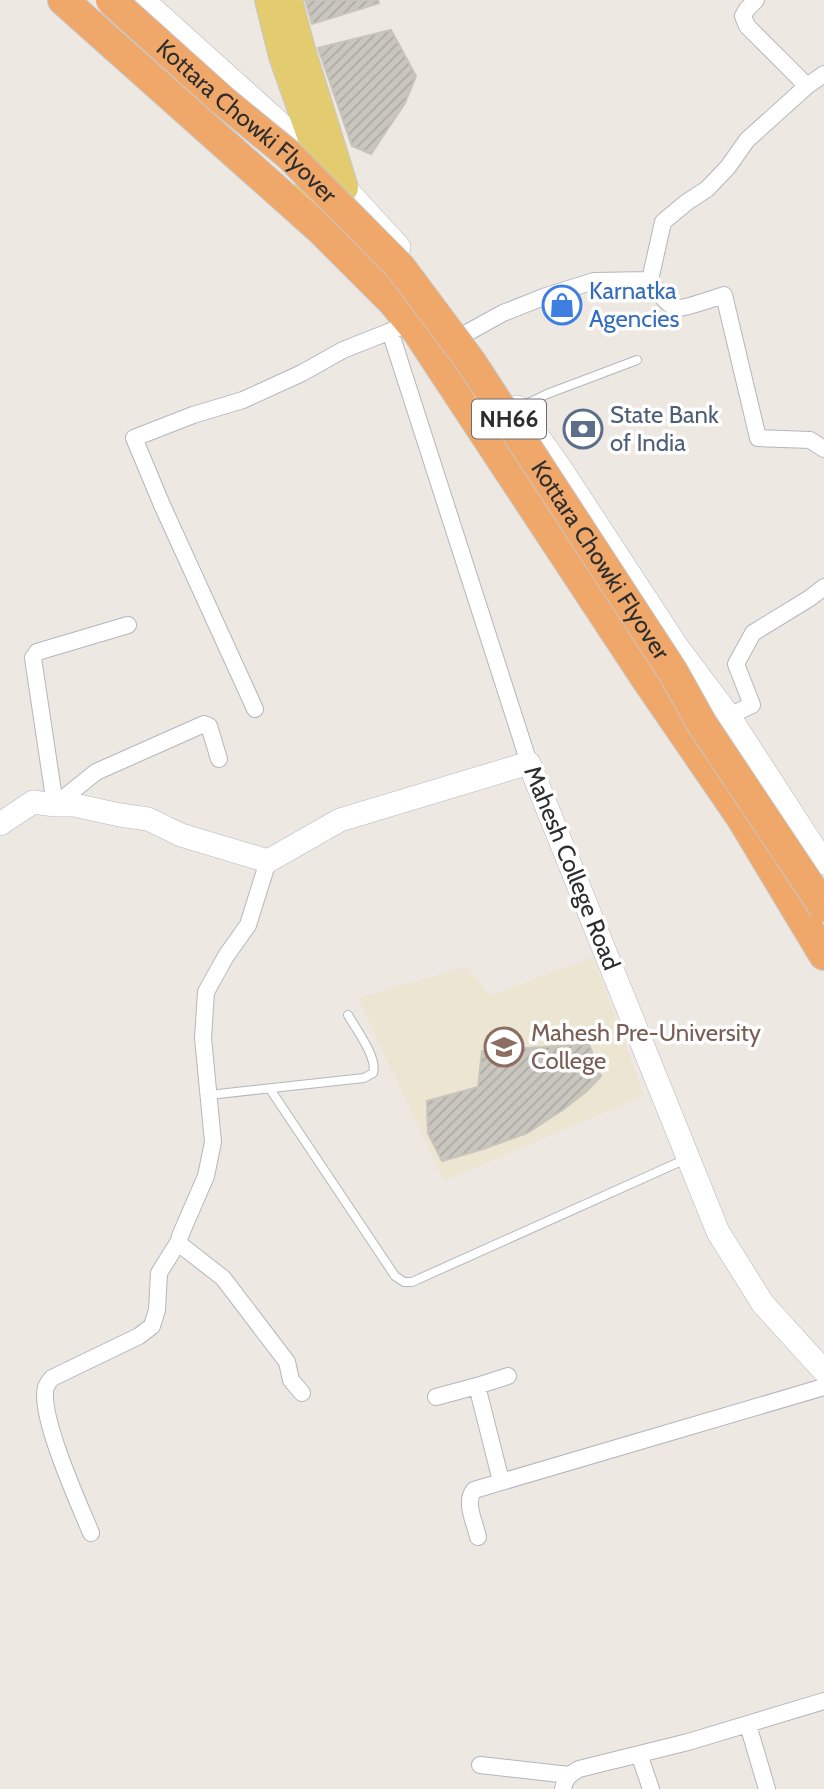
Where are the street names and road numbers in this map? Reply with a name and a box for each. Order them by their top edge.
street label: Kottara Chowki Flyover [151,33,343,209]
road number: NH66 [472,400,546,438]
street label: Kottara Chowki Flyover [525,455,676,665]
street label: Mahesh College Road [518,762,627,974]

